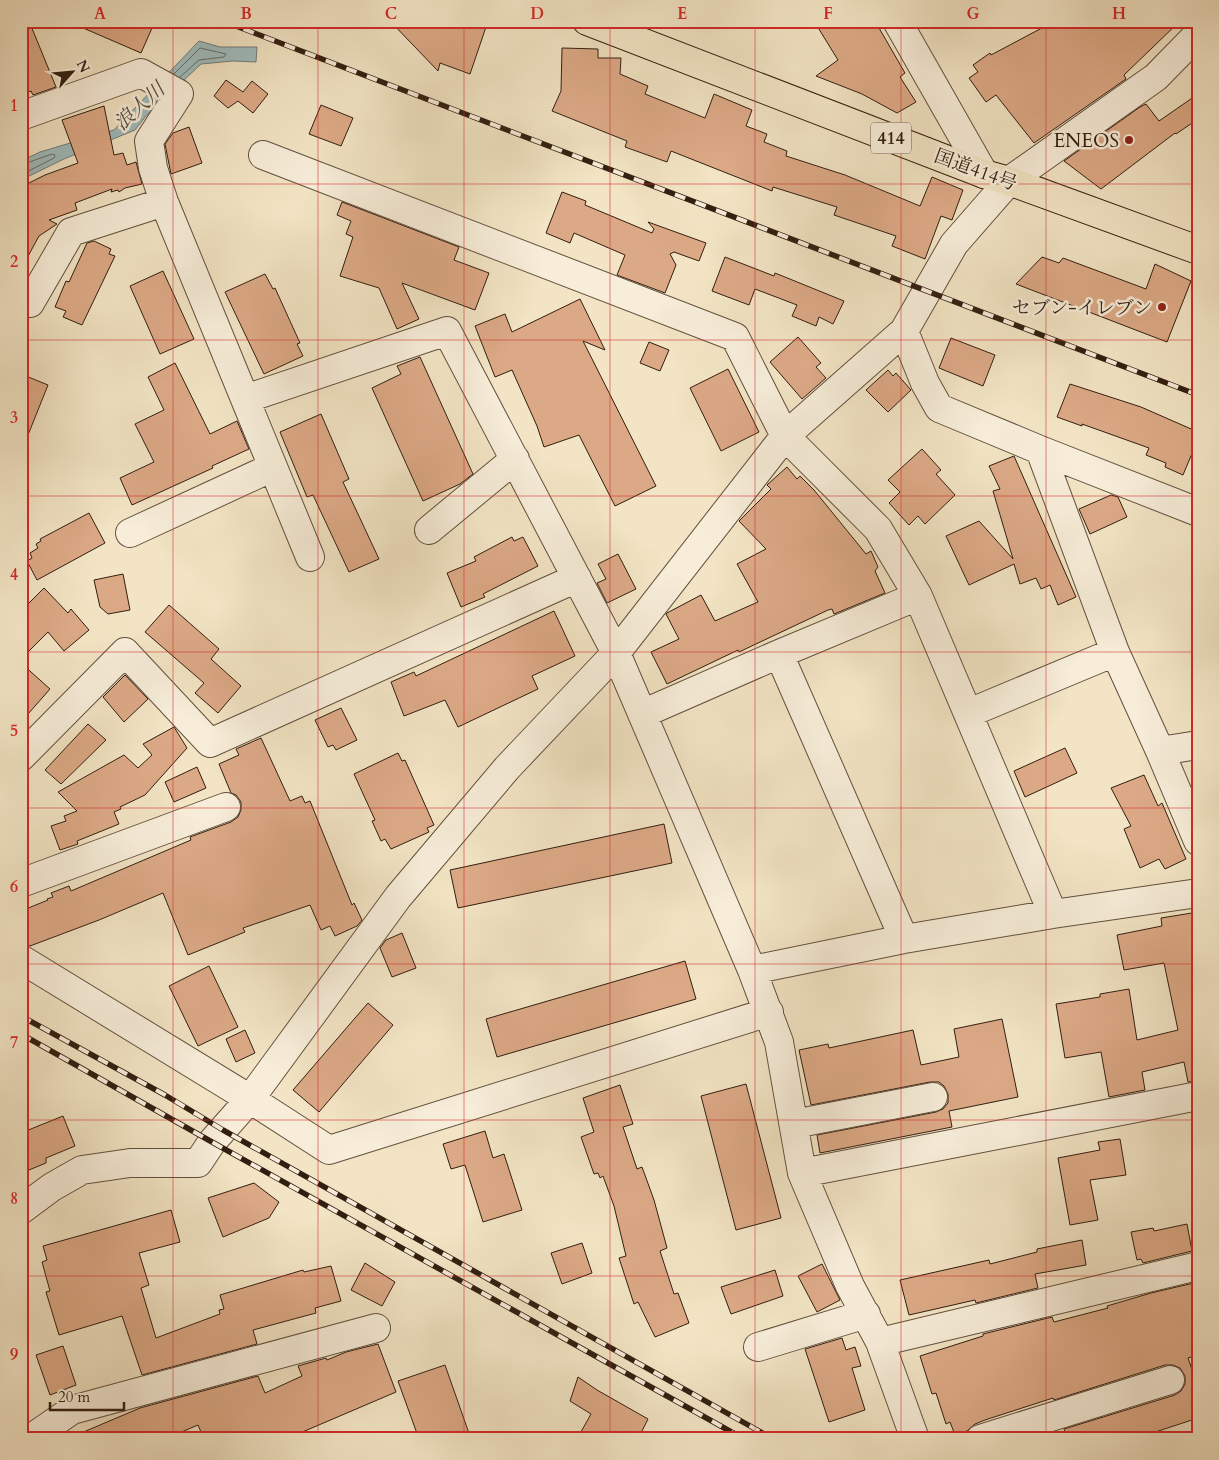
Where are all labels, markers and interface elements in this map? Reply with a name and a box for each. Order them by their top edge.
text: A [94,3,106,25]
text: B [240,3,252,25]
text: C [385,3,397,25]
text: D [530,3,544,25]
text: E [677,3,687,25]
text: F [823,3,833,25]
text: G [966,3,980,25]
text: H [1112,3,1126,25]
north arrow [48,48,98,98]
text: N [72,57,94,76]
water label: 浪人川 [108,75,172,136]
text: 1 [10,95,18,117]
road number: 414 [871,122,911,154]
place label: ENEOS [1053,128,1119,154]
marker: ENEOS [1123,134,1135,146]
street label: 国道414号 [931,143,1021,197]
text: 2 [10,251,18,273]
place label: セブン-イレブン [1012,295,1152,321]
marker: セブン-イレブン [1156,301,1168,313]
text: 3 [10,407,18,429]
text: 4 [10,564,18,586]
text: 5 [10,720,18,742]
text: 6 [10,876,18,898]
text: 7 [10,1032,18,1054]
text: 8 [10,1188,18,1210]
text: 9 [10,1344,18,1366]
scale bar [50,1380,124,1412]
text: 20 m [58,1387,90,1407]

